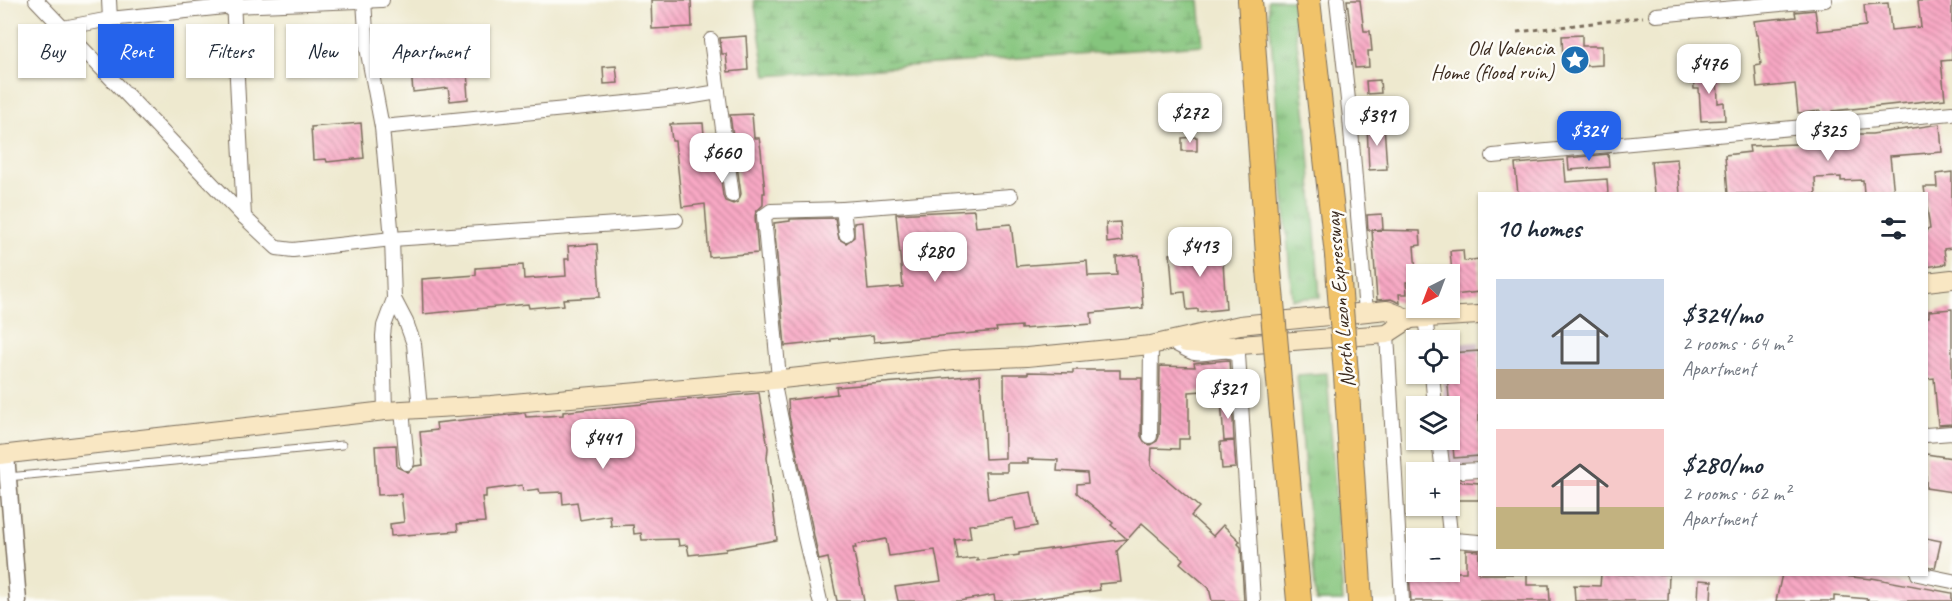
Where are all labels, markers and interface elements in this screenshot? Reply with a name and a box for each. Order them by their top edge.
chip: Buy [18,24,86,78]
chip: Rent [98,24,174,78]
chip: Filters [186,24,274,78]
chip: New [286,24,358,78]
chip: Apartment [370,24,490,78]
place label: Old Valencia Home (flood ruin) [1431,35,1556,85]
place icon: Old Valencia Home (flood ruin) [1559,44,1591,76]
pin: $476 [1673,44,1745,95]
text: $476 [1691,51,1727,76]
pin: $272 [1154,93,1226,144]
pin: $391 [1341,96,1413,147]
text: $272 [1172,100,1208,125]
text: $391 [1359,103,1395,128]
pin: $324 [1553,111,1625,162]
pin: $325 [1792,111,1864,162]
text: $324 [1571,118,1607,143]
text: $325 [1810,118,1846,143]
pin: $660 [686,133,758,184]
text: $660 [704,140,740,165]
street label: North Luzon Expressway [1319,209,1361,389]
text: 10 homes [1496,212,1581,245]
icon: filters [1877,212,1910,245]
pin: $413 [1164,227,1236,278]
pin: $280 [899,232,971,283]
text: $413 [1182,234,1218,259]
text: $280 [917,239,953,264]
north arrow [1406,264,1460,318]
map controls [1406,264,1460,582]
text: $324/mo [1682,298,1762,331]
icon: home [1544,303,1616,375]
button: locate [1406,330,1460,384]
text: 2 rooms · 64 m² [1682,331,1790,356]
text: Apartment [1682,356,1755,381]
pin: $321 [1192,369,1264,420]
text: $321 [1210,376,1246,401]
button: layers [1406,396,1460,450]
pin: $441 [567,419,639,470]
text: $441 [585,426,621,451]
text: $280/mo [1682,448,1762,481]
icon: home [1544,453,1616,525]
button: + [1406,462,1460,516]
text: 2 rooms · 62 m² [1682,481,1790,506]
text: Apartment [1682,506,1755,531]
button: − [1406,528,1460,582]

